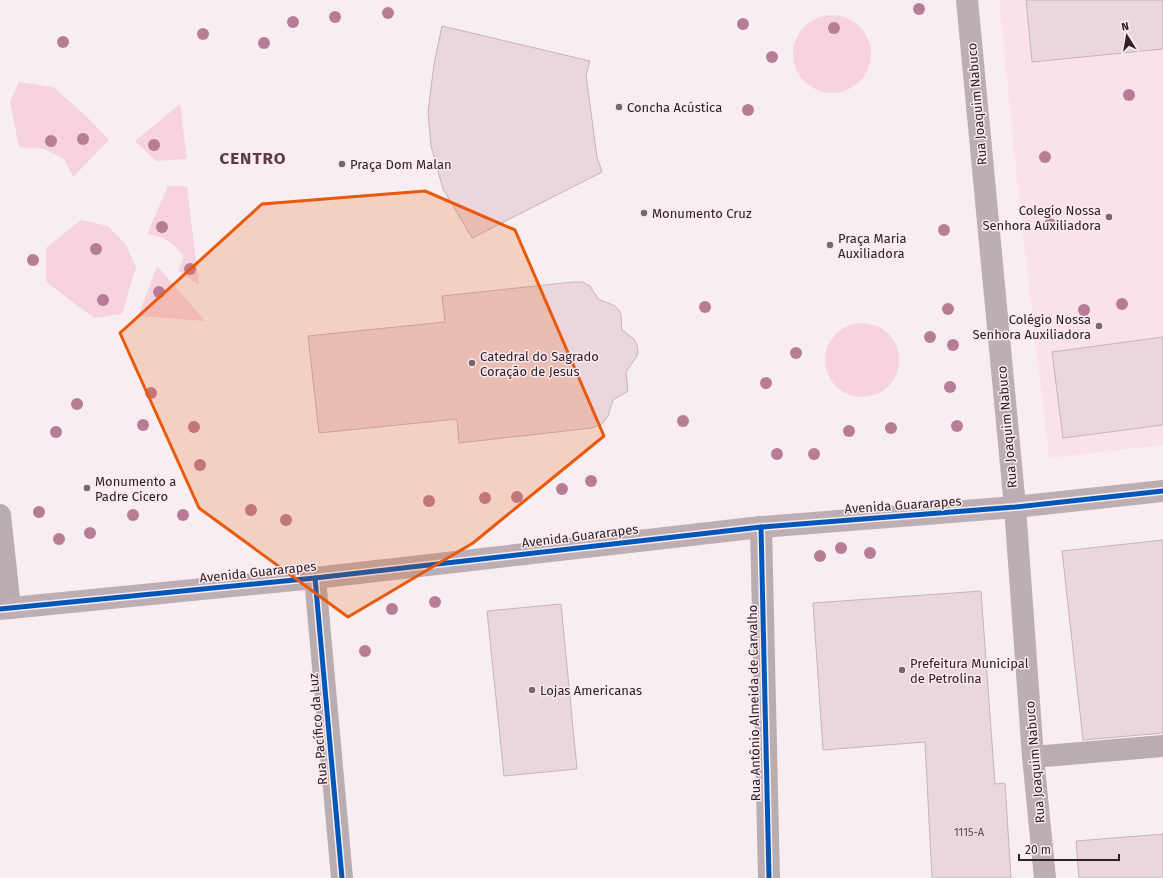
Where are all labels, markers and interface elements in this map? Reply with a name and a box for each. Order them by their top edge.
north arrow [1107,16,1147,56]
text: N [1120,20,1130,34]
street label: Rua Joaquim Nabuco [964,42,990,166]
place label: Concha Acústica [627,100,722,115]
marker: Concha Acústica [614,102,624,112]
district label: CENTRO [219,148,287,169]
place label: Praça Dom Malan [350,157,452,172]
marker: Praça Dom Malan [337,159,347,169]
place label: Colegio Nossa Senhora Auxiliadora [982,203,1101,233]
place label: Monumento Cruz [652,206,752,221]
marker: Monumento Cruz [639,208,649,218]
marker: Colegio Nossa Senhora Auxiliadora [1104,212,1114,222]
place label: Praça Maria Auxiliadora [838,231,906,261]
marker: Praça Maria Auxiliadora [825,240,835,250]
place label: Colégio Nossa Senhora Auxiliadora [972,312,1091,342]
marker: Colégio Nossa Senhora Auxiliadora [1094,321,1104,331]
place label: Catedral do Sagrado Coração de Jesus [480,349,599,379]
marker: Catedral do Sagrado Coração de Jesus [467,358,477,368]
street label: Rua Joaquim Nabuco [994,365,1020,489]
place label: Monumento a Padre Cicero [95,474,176,504]
marker: Monumento a Padre Cicero [82,483,92,493]
street label: Avenida Guararapes [844,493,962,517]
street label: Avenida Guararapes [521,521,639,551]
street label: Avenida Guararapes [199,558,317,586]
street label: Rua Antônio Almeida de Carvalho [745,605,763,801]
place label: Prefeitura Municipal de Petrolina [910,656,1029,686]
marker: Prefeitura Municipal de Petrolina [897,665,907,675]
street label: Rua Pacífico da Luz [306,672,330,785]
place label: Lojas Americanas [540,683,642,698]
marker: Lojas Americanas [527,685,537,695]
street label: Rua Joaquim Nabuco [1022,700,1048,824]
house number: 1115-A [954,826,985,839]
scale bar [1019,836,1119,862]
text: 20 m [1025,843,1051,857]

